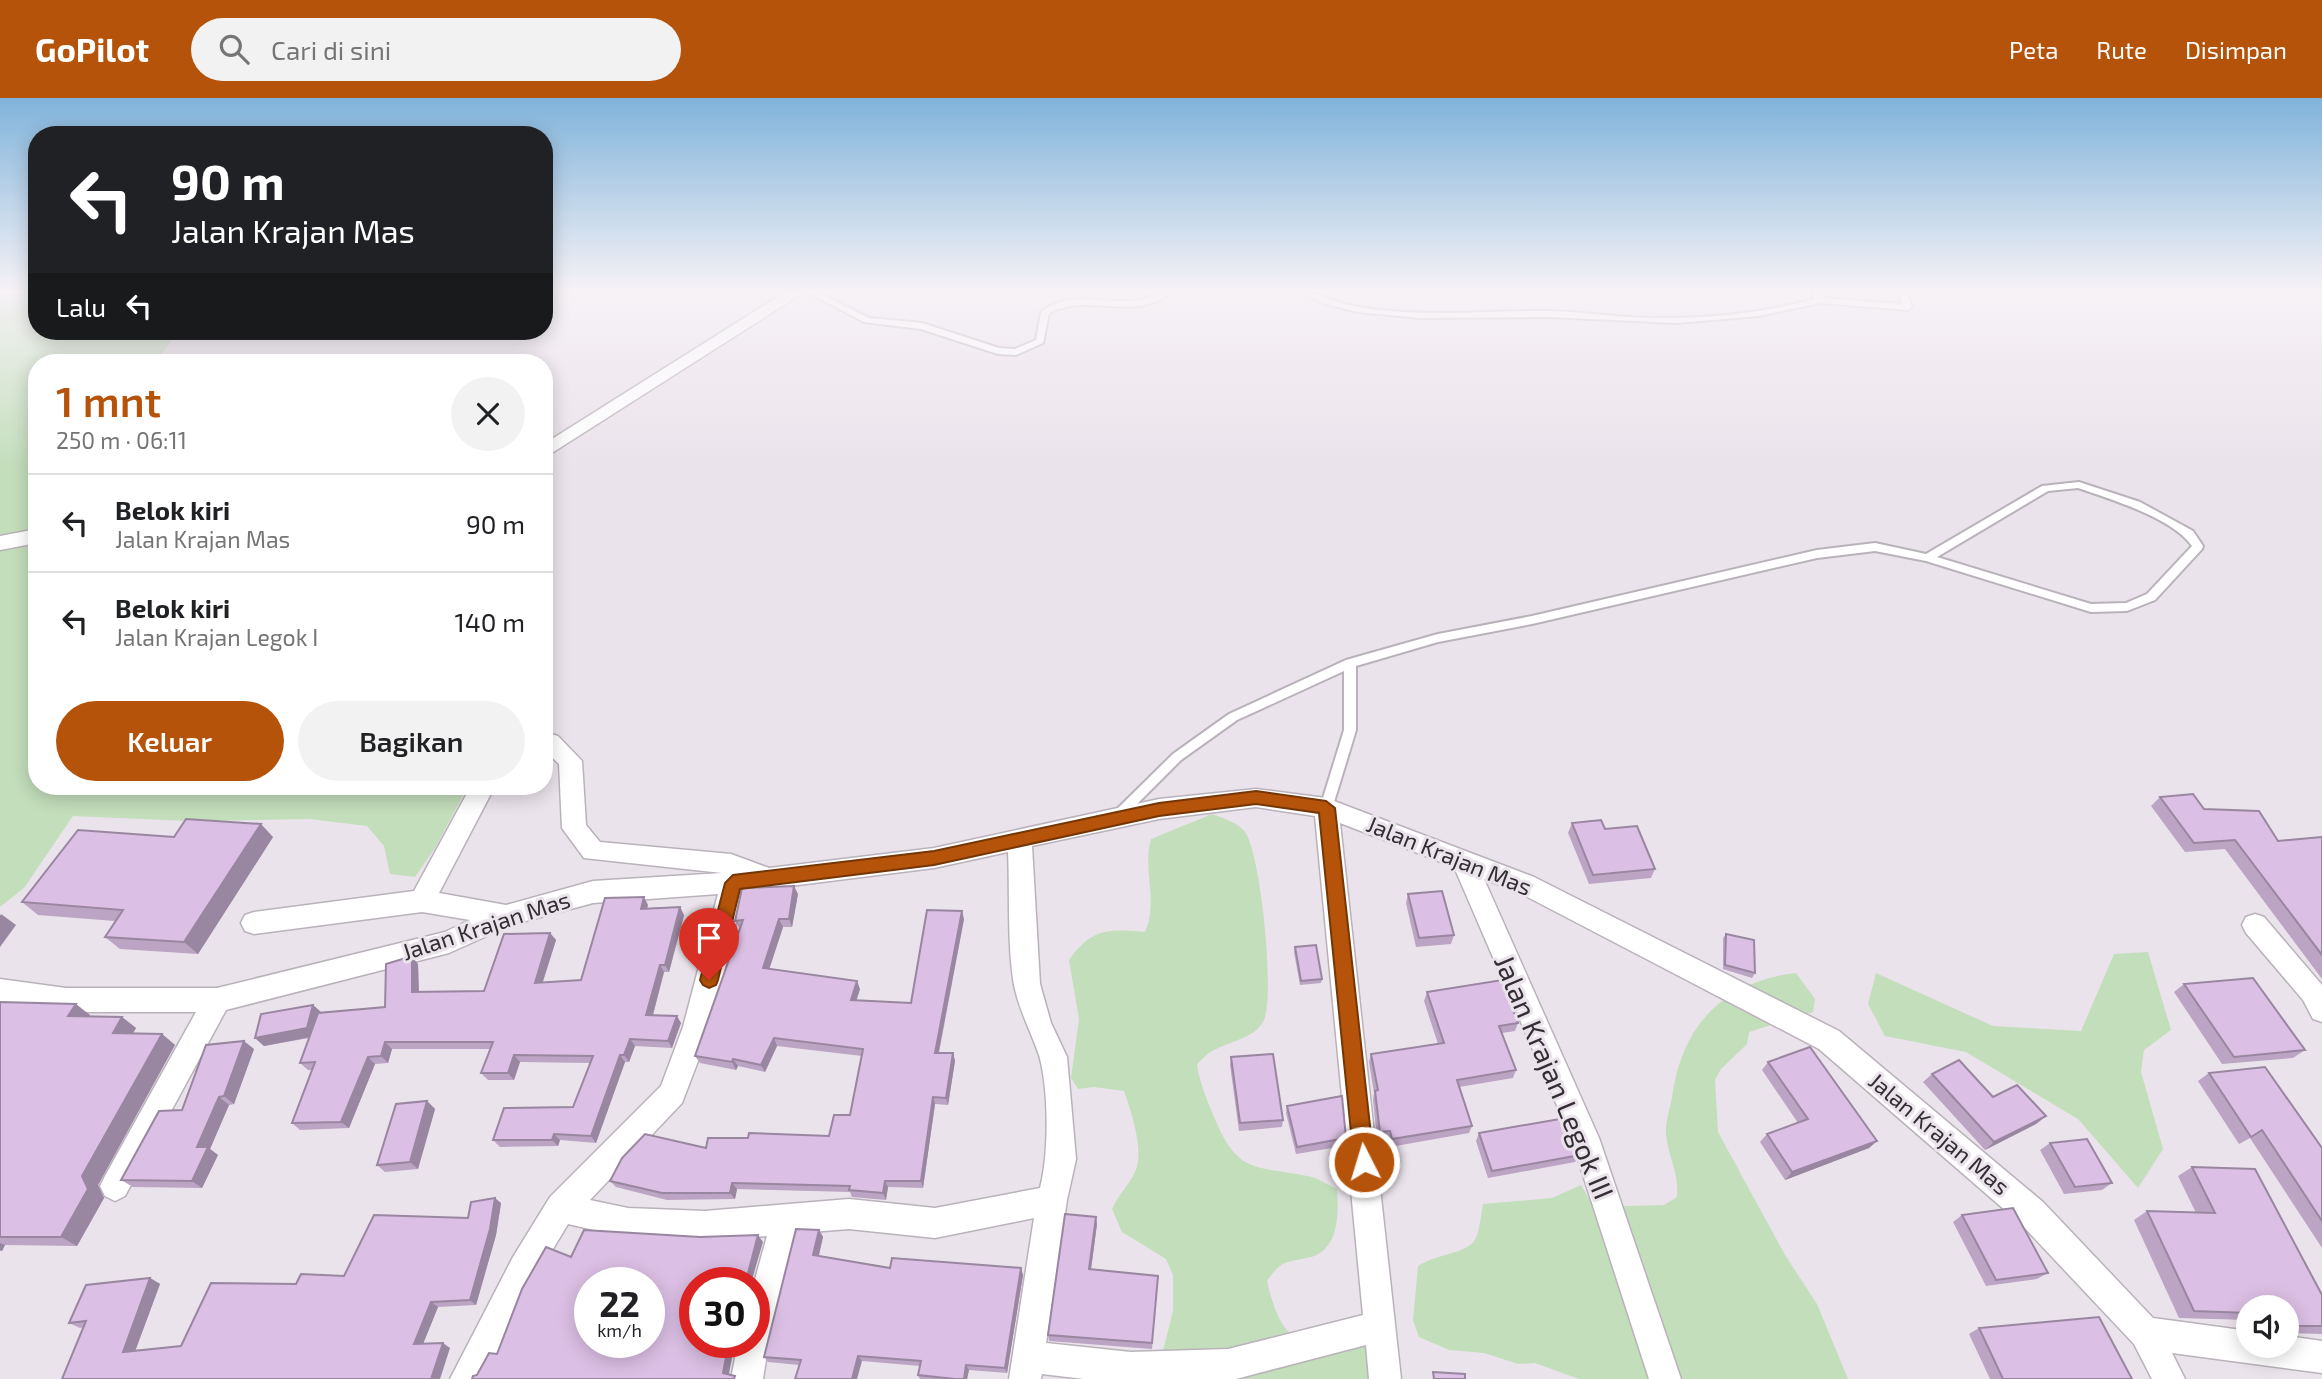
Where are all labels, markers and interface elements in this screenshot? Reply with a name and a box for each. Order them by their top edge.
search box [191,18,681,81]
text: GoPilot [35,29,149,69]
icon: search [215,30,253,68]
text: Cari di sini [271,34,391,65]
text: Peta [2009,35,2058,64]
text: Rute [2096,35,2147,64]
text: Disimpan [2185,35,2287,64]
text: 90 m [171,151,285,210]
icon: left [56,154,147,245]
text: Jalan Krajan Mas [171,211,415,249]
icon: left [120,287,158,325]
text: Lalu [56,291,106,322]
text: 1 mnt [56,375,161,425]
button: close [451,377,525,451]
text: 250 m · 06:11 [56,426,187,454]
text: Belok kiri [115,494,230,525]
icon: left [56,504,94,542]
text: 90 m [466,508,525,539]
text: Jalan Krajan Mas [115,525,290,553]
text: Belok kiri [115,592,230,623]
icon: left [56,602,94,640]
text: 140 m [454,606,525,637]
text: Jalan Krajan Legok I [115,623,318,651]
button: Keluar [56,701,284,781]
button: Bagikan [298,701,525,781]
street label: Jalan Krajan Mas [1363,809,1536,901]
street label: Jalan Krajan Mas [398,885,573,965]
pin [679,908,739,980]
icon: arrive [690,919,728,957]
street label: Jalan Krajan Legok III [1488,949,1622,1204]
street label: Jalan Krajan Mas [1864,1066,2016,1200]
position arrow [1327,1125,1401,1199]
speed limit sign: 30 [679,1267,770,1358]
text: 22 [599,1282,640,1324]
map controls [2236,1295,2299,1358]
button: sound [2236,1295,2299,1358]
text: km/h [597,1319,642,1341]

